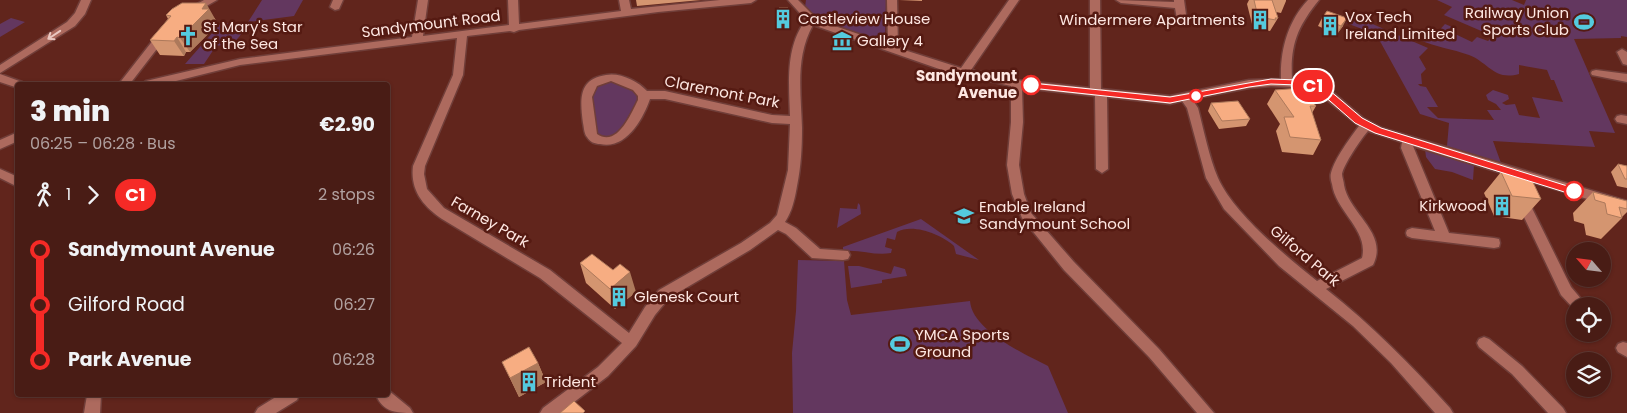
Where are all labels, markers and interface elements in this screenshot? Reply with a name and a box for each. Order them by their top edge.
place label: Railway Union Sports Club [1465,2,1569,40]
street label: Sandymount Road [360,5,502,42]
place label: Vox Tech Ireland Limited [1345,6,1455,44]
building icon: Castleview House [772,8,794,30]
place label: Castleview House [798,8,930,29]
place label: Windermere Apartments [1059,9,1245,30]
building icon: Windermere Apartments [1249,9,1271,31]
sports icon: Railway Union Sports Club [1573,11,1595,33]
building icon: Vox Tech Ireland Limited [1319,15,1341,37]
place label: St Mary's Star of the Sea [203,16,303,54]
church icon: St Mary's Star of the Sea [177,25,199,47]
one-way arrow [47,30,61,40]
museum icon: Gallery 4 [831,30,853,52]
place label: Gallery 4 [857,30,923,51]
place label: Sandymount Avenue [916,65,1017,103]
street label: Claremont Park [663,70,782,113]
line badge: C1 [1290,70,1336,102]
text: C1 [1303,73,1323,98]
marker: Sandymount Avenue [1021,75,1041,95]
unlabelled marker [1189,89,1203,103]
text: 3 min [30,92,110,131]
text: €2.90 [320,111,375,138]
text: 06:25 – 06:28 · Bus [30,132,176,155]
icon: walk [30,181,58,209]
icon: forward [79,181,107,209]
unlabelled marker [1564,181,1584,201]
text: C1 [125,182,146,207]
text: 1 [66,183,71,206]
text: 2 stops [318,183,375,206]
street label: Farney Park [447,191,533,252]
place label: Kirkwood [1419,195,1487,216]
building icon: Kirkwood [1491,195,1513,217]
place label: Enable Ireland Sandymount School [979,196,1130,234]
school or university icon: Enable Ireland Sandymount School [953,205,975,227]
street label: Gilford Park [1266,220,1345,291]
text: Sandymount Avenue [68,236,275,263]
text: 06:26 [332,238,375,261]
north arrow [1566,242,1611,288]
map controls [1566,242,1611,397]
building icon: Glenesk Court [608,286,630,308]
place label: Glenesk Court [634,286,739,307]
text: Gilford Road [68,291,185,318]
text: 06:27 [333,293,375,316]
button: locate [1566,297,1611,342]
place label: YMCA Sports Ground [915,324,1010,362]
sports icon: YMCA Sports Ground [889,333,911,355]
text: Park Avenue [68,346,192,373]
text: 06:28 [332,348,375,371]
button: layers [1566,352,1611,397]
building icon: Trident [518,371,540,393]
place label: Trident [544,371,596,392]

